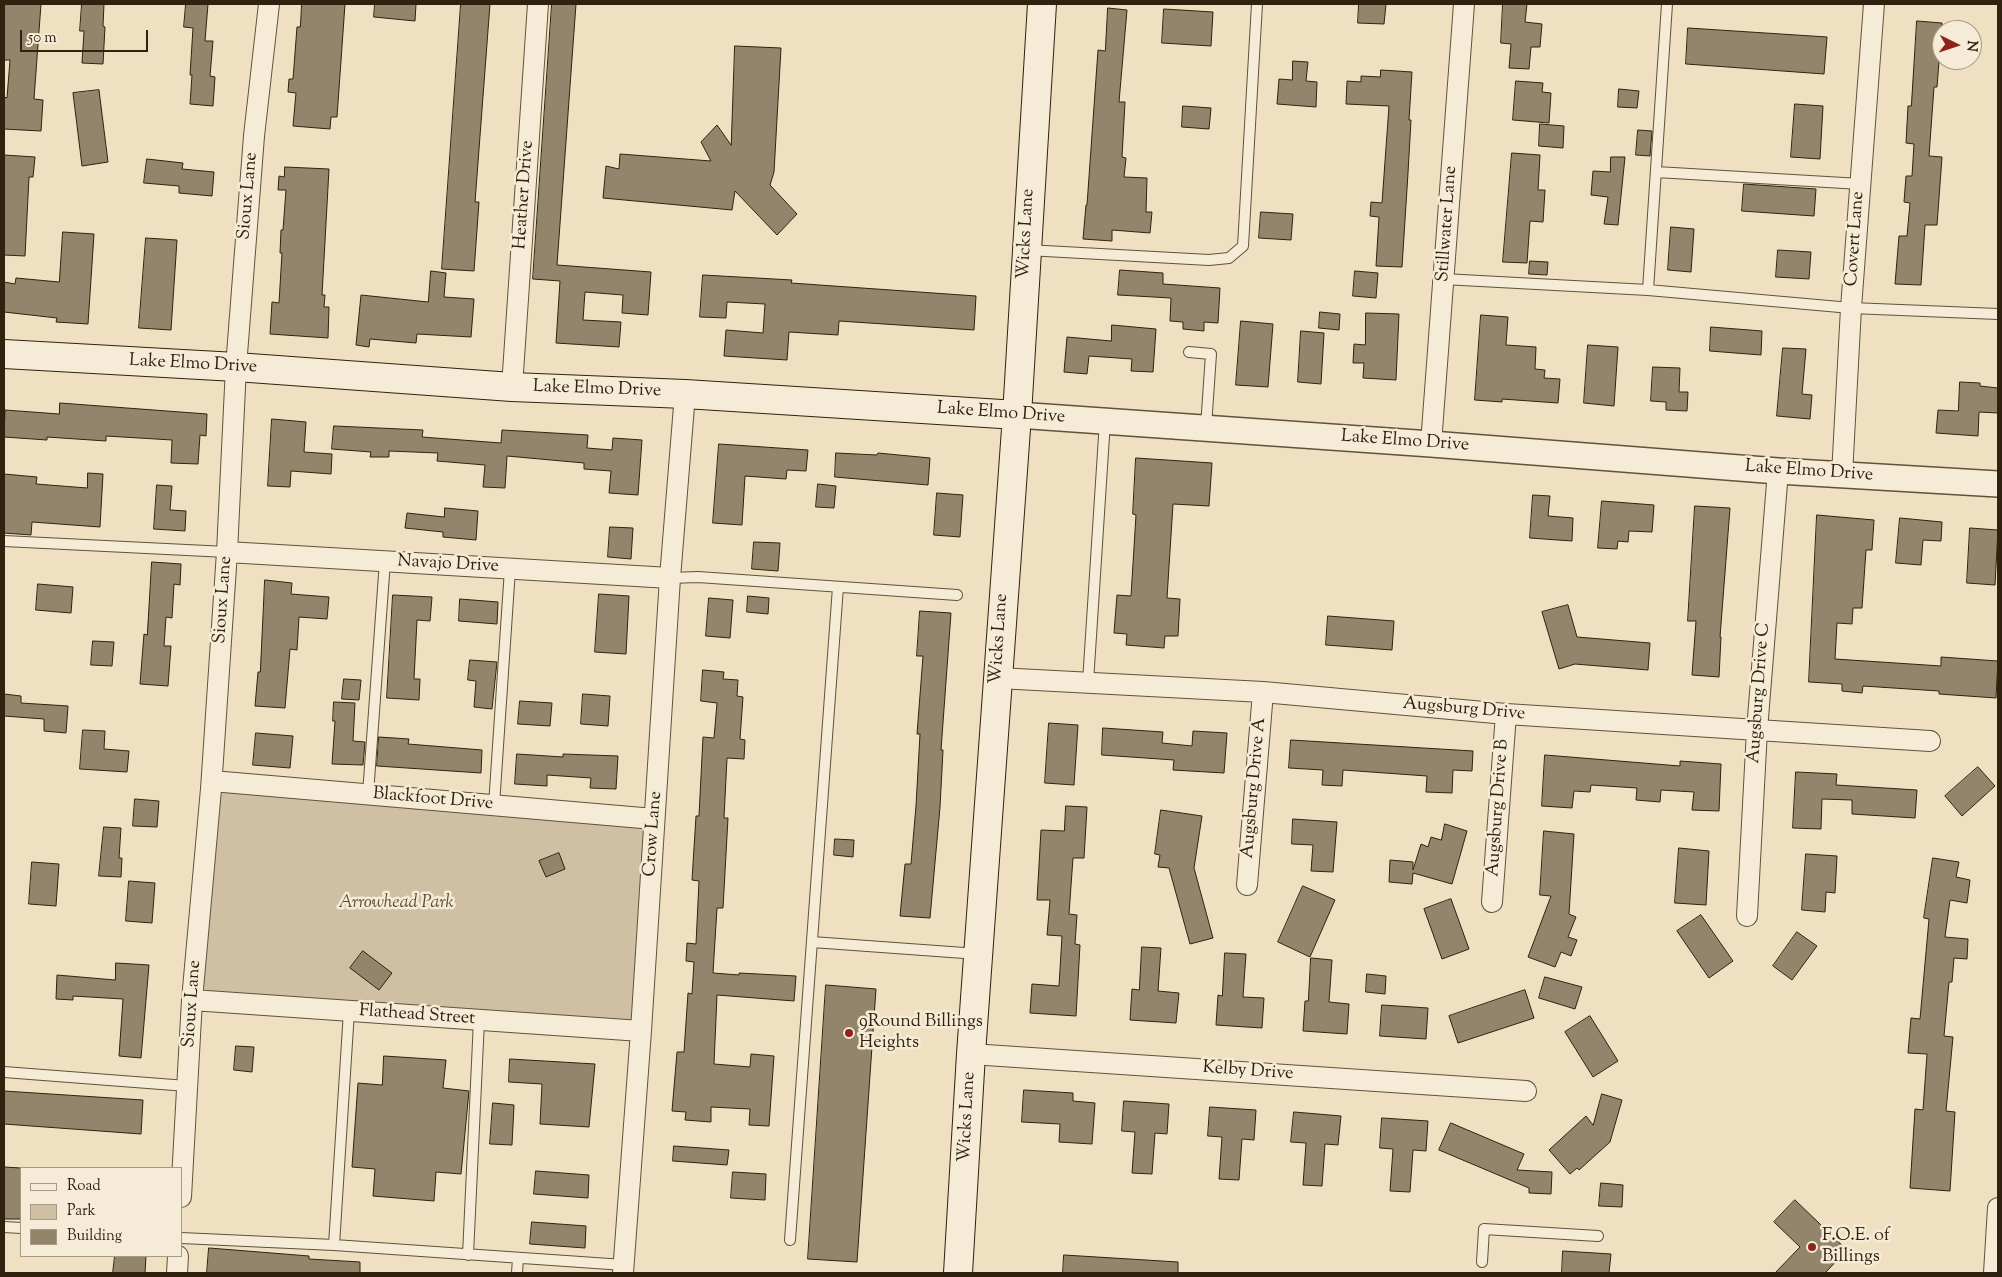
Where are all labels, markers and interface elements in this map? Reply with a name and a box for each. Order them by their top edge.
scale bar [22,20,150,52]
north arrow [1932,20,1982,70]
text: 50 m [28,28,57,49]
text: N [1961,40,1981,52]
street label: Heather Drive [510,140,540,250]
street label: Sioux Lane [234,151,264,241]
street label: Stillwater Lane [1433,165,1463,283]
street label: Wicks Lane [1014,188,1040,280]
street label: Covert Lane [1842,191,1870,287]
street label: Lake Elmo Drive [128,351,258,379]
street label: Lake Elmo Drive [532,377,662,403]
street label: Lake Elmo Drive [936,399,1066,429]
street label: Lake Elmo Drive [1340,427,1470,457]
street label: Lake Elmo Drive [1744,457,1874,487]
street label: Navajo Drive [397,552,499,578]
street label: Sioux Lane [210,556,238,644]
street label: Wicks Lane [986,593,1014,685]
street label: Augsburg Drive C [1744,622,1776,764]
street label: Augsburg Drive [1402,694,1526,726]
street label: Augsburg Drive A [1238,717,1272,859]
street label: Augsburg Drive B [1483,738,1515,878]
street label: Blackfoot Drive [372,784,494,816]
street label: Crow Lane [640,791,668,877]
park label: Arrowhead Park [338,893,454,915]
street label: Sioux Lane [179,960,207,1048]
street label: Flathead Street [358,1001,476,1031]
place label: 9Round Billings Heights [859,1012,983,1054]
marker: 9Round Billings Heights [843,1027,855,1039]
street label: Kelby Drive [1202,1058,1294,1086]
street label: Wicks Lane [955,1071,981,1163]
legend [20,1167,182,1257]
text: Road [67,1176,101,1197]
text: Park [67,1201,96,1222]
text: Building [67,1226,122,1247]
place label: F.O.E. of Billings [1822,1226,1890,1268]
marker: F.O.E. of Billings [1806,1241,1818,1253]

